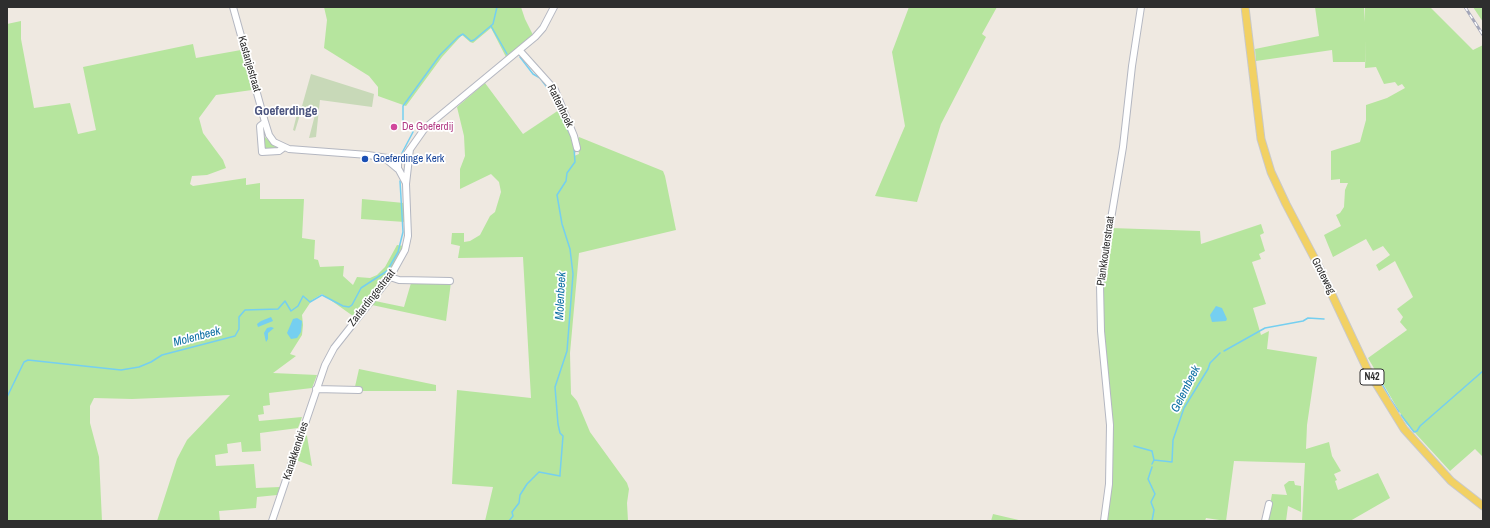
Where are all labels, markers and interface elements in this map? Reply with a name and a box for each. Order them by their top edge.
street label: Kastanjestraat [235,34,263,94]
street label: Rattenhoek [544,82,576,130]
district label: Goeferdinge [255,104,317,120]
place label: De Goeferdij [402,120,453,134]
marker: De Goeferdij [389,122,399,132]
place label: Goeferdinge Kerk [373,152,444,166]
marker: Goeferdinge Kerk [360,154,370,164]
street label: Plankkouterstraat [1095,215,1117,287]
street label: Groteweg [1308,256,1338,296]
street label: Zarlardingestraat [346,267,398,329]
water label: Molenbeek [553,272,569,320]
water label: Molenbeek [172,324,222,350]
water label: Gelembeek [1168,363,1204,415]
road number: N42 [1360,369,1384,385]
street label: Kanakkendries [280,420,312,482]

